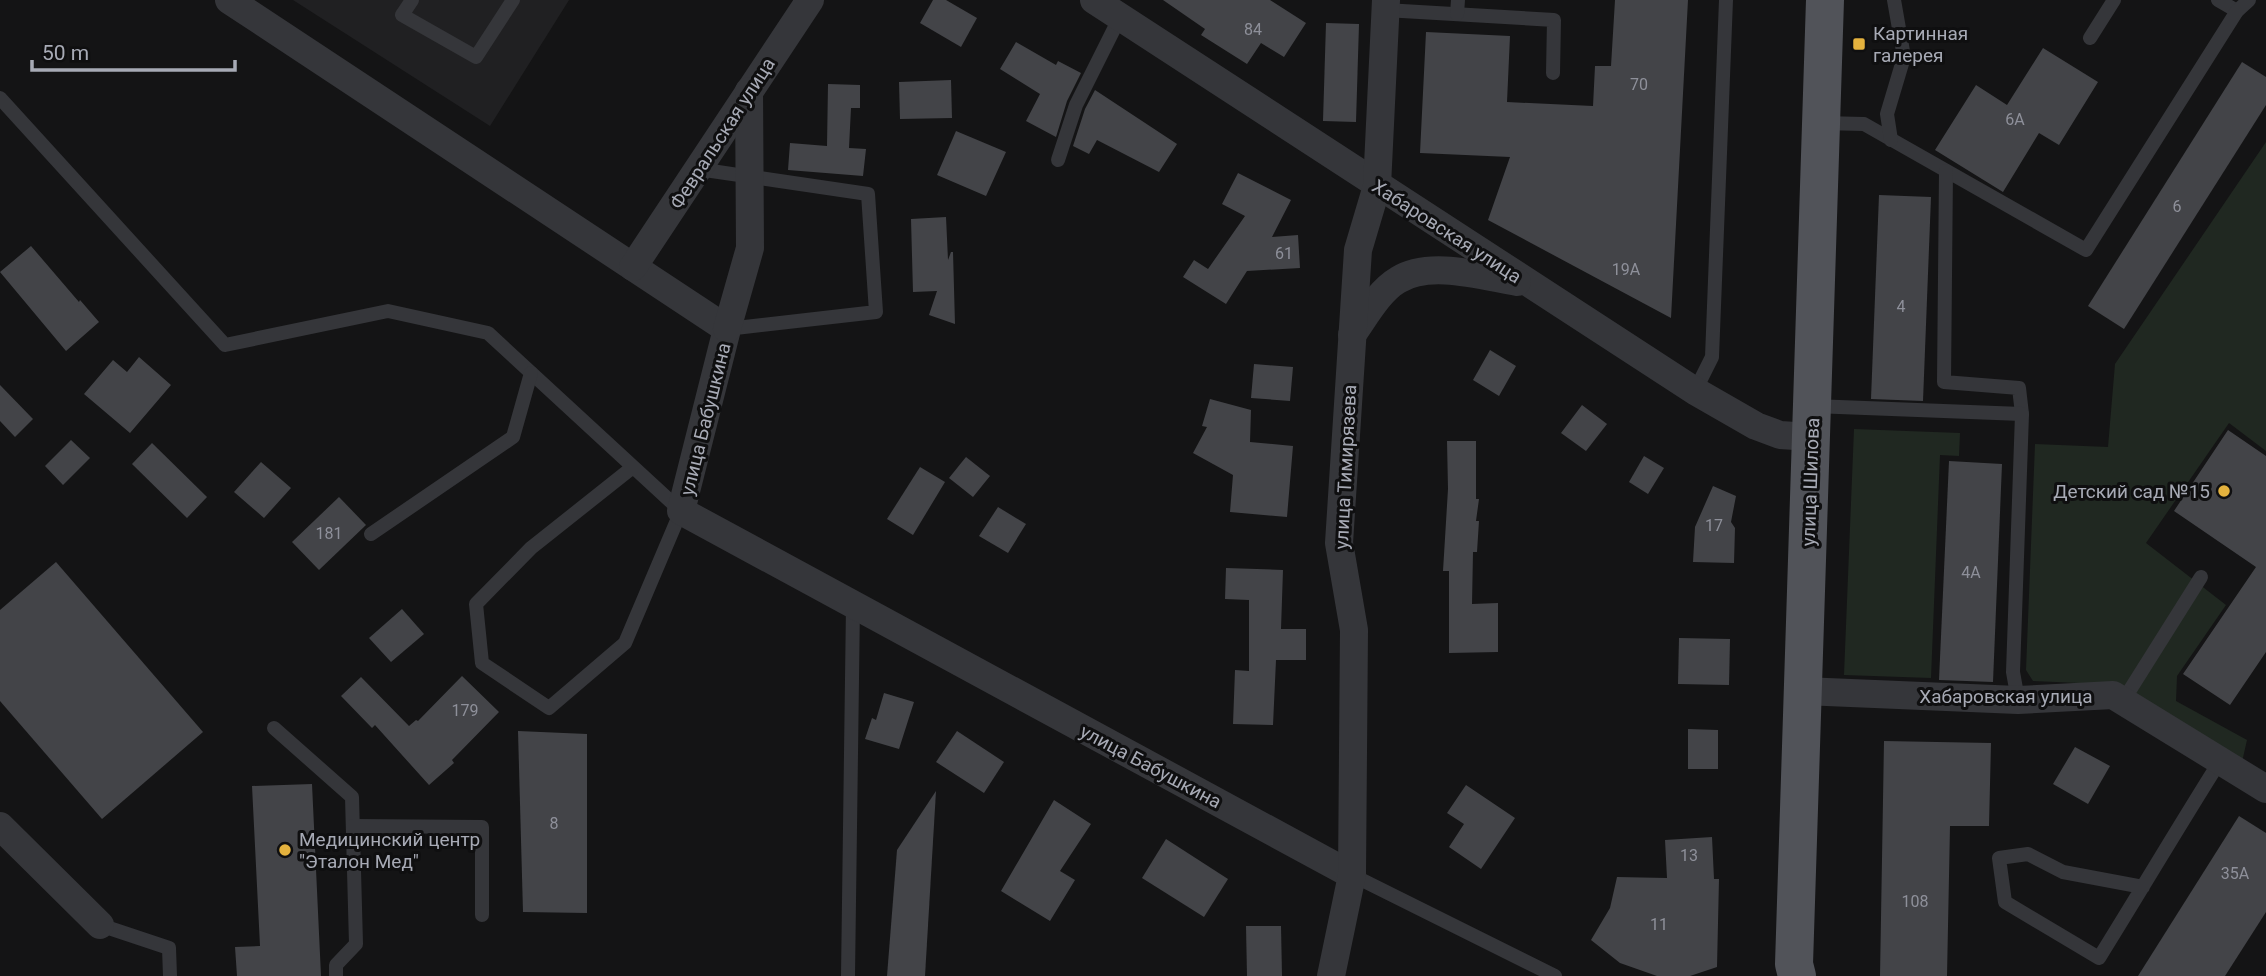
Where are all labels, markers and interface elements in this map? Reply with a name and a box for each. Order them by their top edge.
house number: 84 [1244,20,1262,39]
place label: Картинная галерея [1873,22,1968,67]
scale bar [32,28,234,72]
marker: Картинная галерея [1851,36,1867,52]
text: 50 m [42,41,89,65]
street label: Февральская улица [665,53,780,213]
house number: 70 [1630,75,1648,94]
house number: 6А [2005,110,2025,129]
street label: Хабаровская улица [1368,175,1526,288]
house number: 6 [2173,197,2182,216]
house number: 61 [1275,244,1293,263]
house number: 19А [1612,260,1641,279]
house number: 4 [1897,297,1906,316]
street label: улица Бабушкина [675,340,736,498]
street label: улица Тимирязева [1330,384,1361,550]
street label: улица Шилова [1797,417,1824,547]
place label: Детский сад №15 [2053,480,2210,503]
marker: Детский сад №15 [2216,483,2232,499]
house number: 17 [1705,516,1723,535]
house number: 181 [316,524,342,543]
house number: 4А [1961,563,1981,582]
street label: Хабаровская улица [1919,685,2093,708]
house number: 179 [452,701,478,720]
street label: улица Бабушкина [1076,720,1225,813]
house number: 8 [550,814,559,833]
place label: Медицинский центр "Эталон Мед" [299,828,480,873]
marker: Медицинский центр "Эталон Мед" [277,842,293,858]
house number: 13 [1680,846,1698,865]
house number: 35А [2221,864,2250,883]
house number: 108 [1902,892,1928,911]
house number: 11 [1650,915,1668,934]

